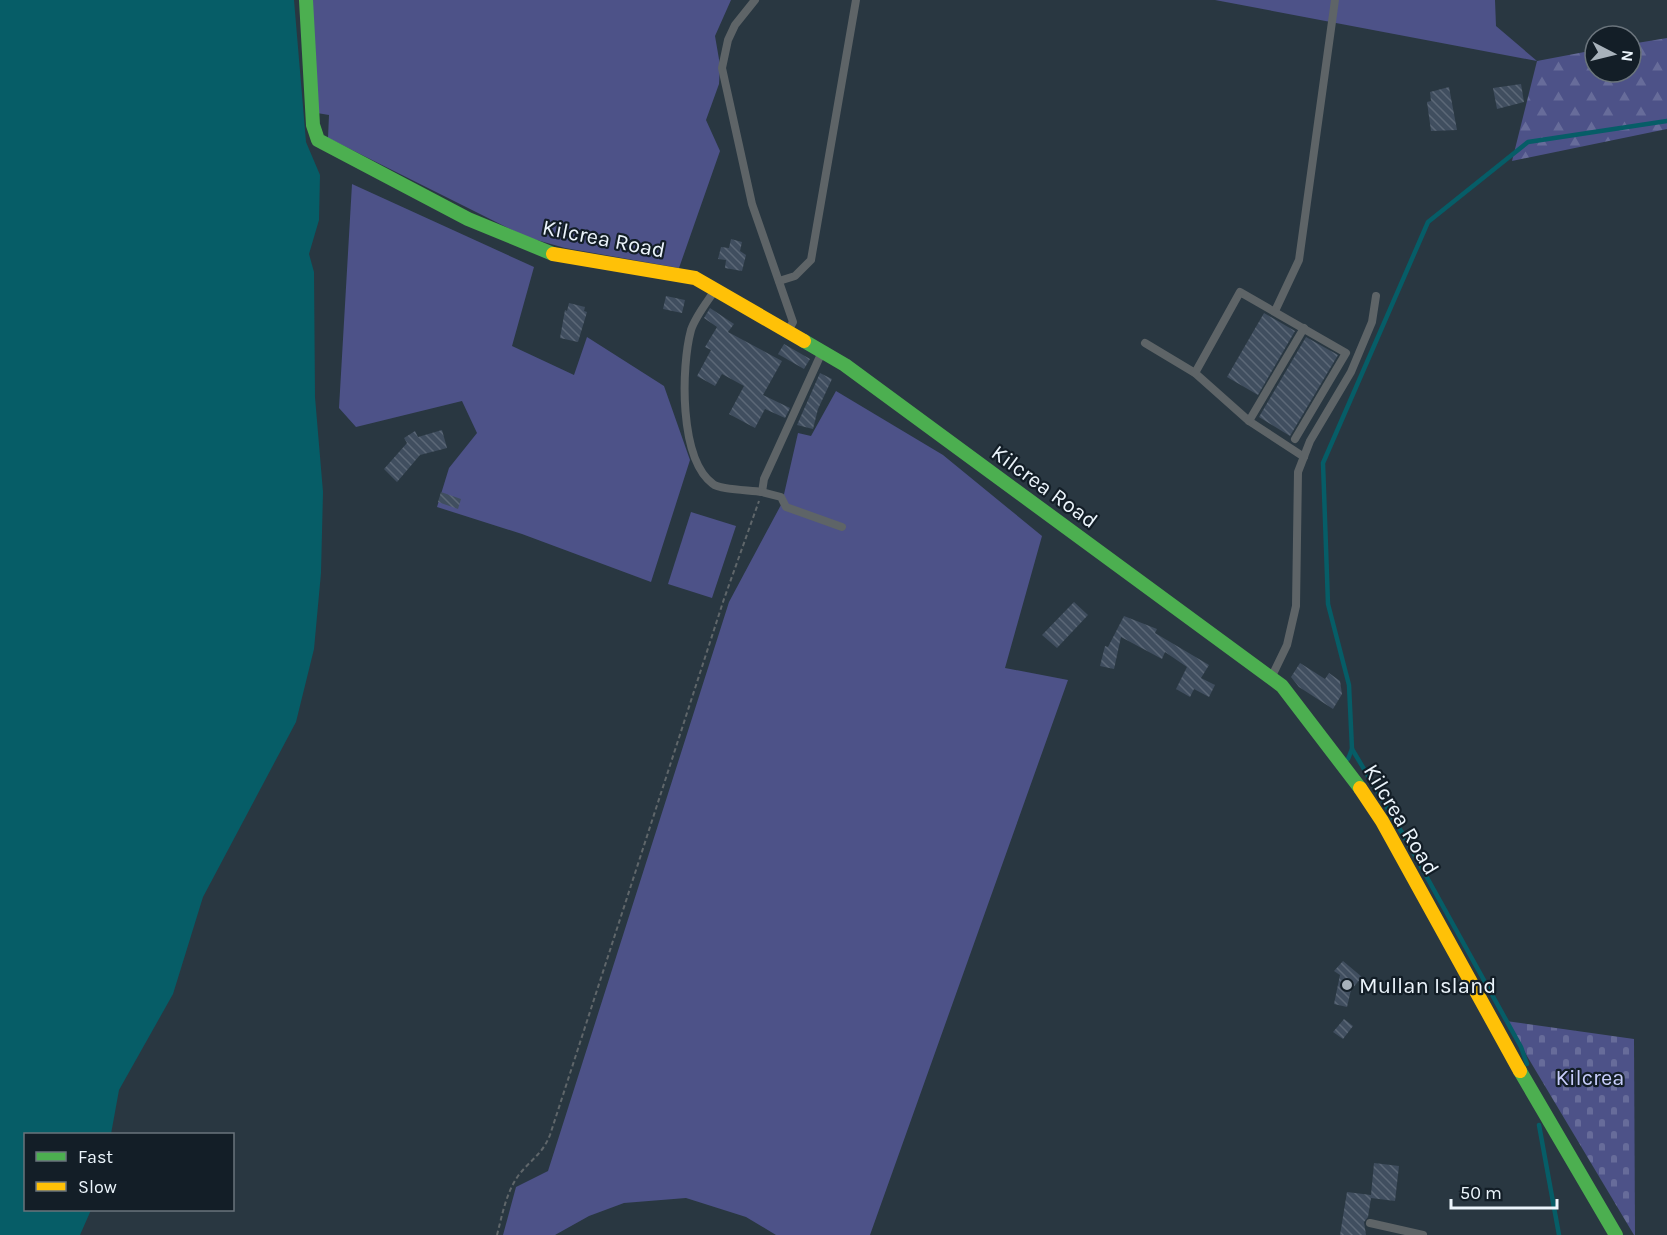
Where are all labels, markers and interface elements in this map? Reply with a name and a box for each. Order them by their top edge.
north arrow [1583,24,1643,84]
text: N [1617,49,1638,63]
street label: Kilcrea Road [540,214,667,264]
street label: Kilcrea Road [986,440,1102,534]
street label: Kilcrea Road [1358,759,1444,880]
place label: Mullan Island [1359,973,1496,999]
marker: Mullan Island [1340,978,1354,992]
park label: Kilcrea [1556,1065,1624,1091]
legend [24,1133,234,1211]
text: Fast [78,1146,113,1168]
scale bar [1451,1172,1558,1210]
text: Slow [78,1176,117,1198]
text: 50 m [1460,1182,1502,1204]

